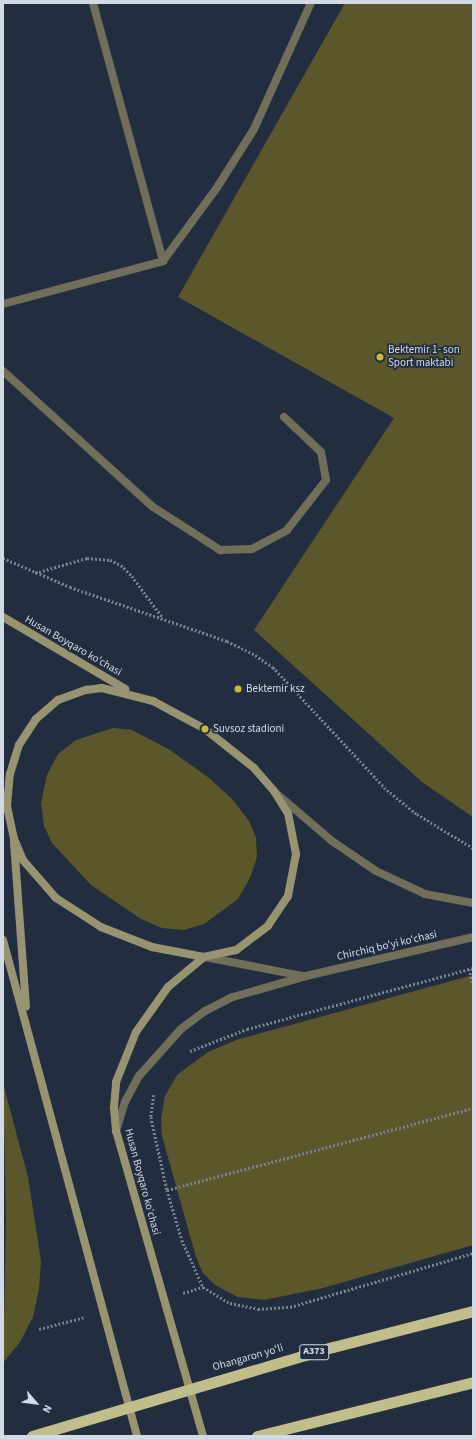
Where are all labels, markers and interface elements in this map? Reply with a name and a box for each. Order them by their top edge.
place label: Bektemir 1- son Sport maktabi [388,344,460,370]
marker: Bektemir 1- son Sport maktabi [375,352,385,362]
street label: Husan Boyqaro ko'chasi [22,613,124,679]
place label: Bektemir ksz [246,682,305,696]
marker: Bektemir ksz [233,684,243,694]
place label: Suvsoz stadioni [213,722,284,736]
marker: Suvsoz stadioni [200,724,210,734]
street label: Chirchiq bo'yi ko'chasi [336,928,438,964]
street label: Husan Boyqaro ko'chasi [121,1127,163,1237]
street label: Ohangaron yoʻli [211,1342,285,1374]
road number: A373 [299,1344,329,1360]
north arrow [16,1383,56,1423]
text: N [39,1402,55,1416]

